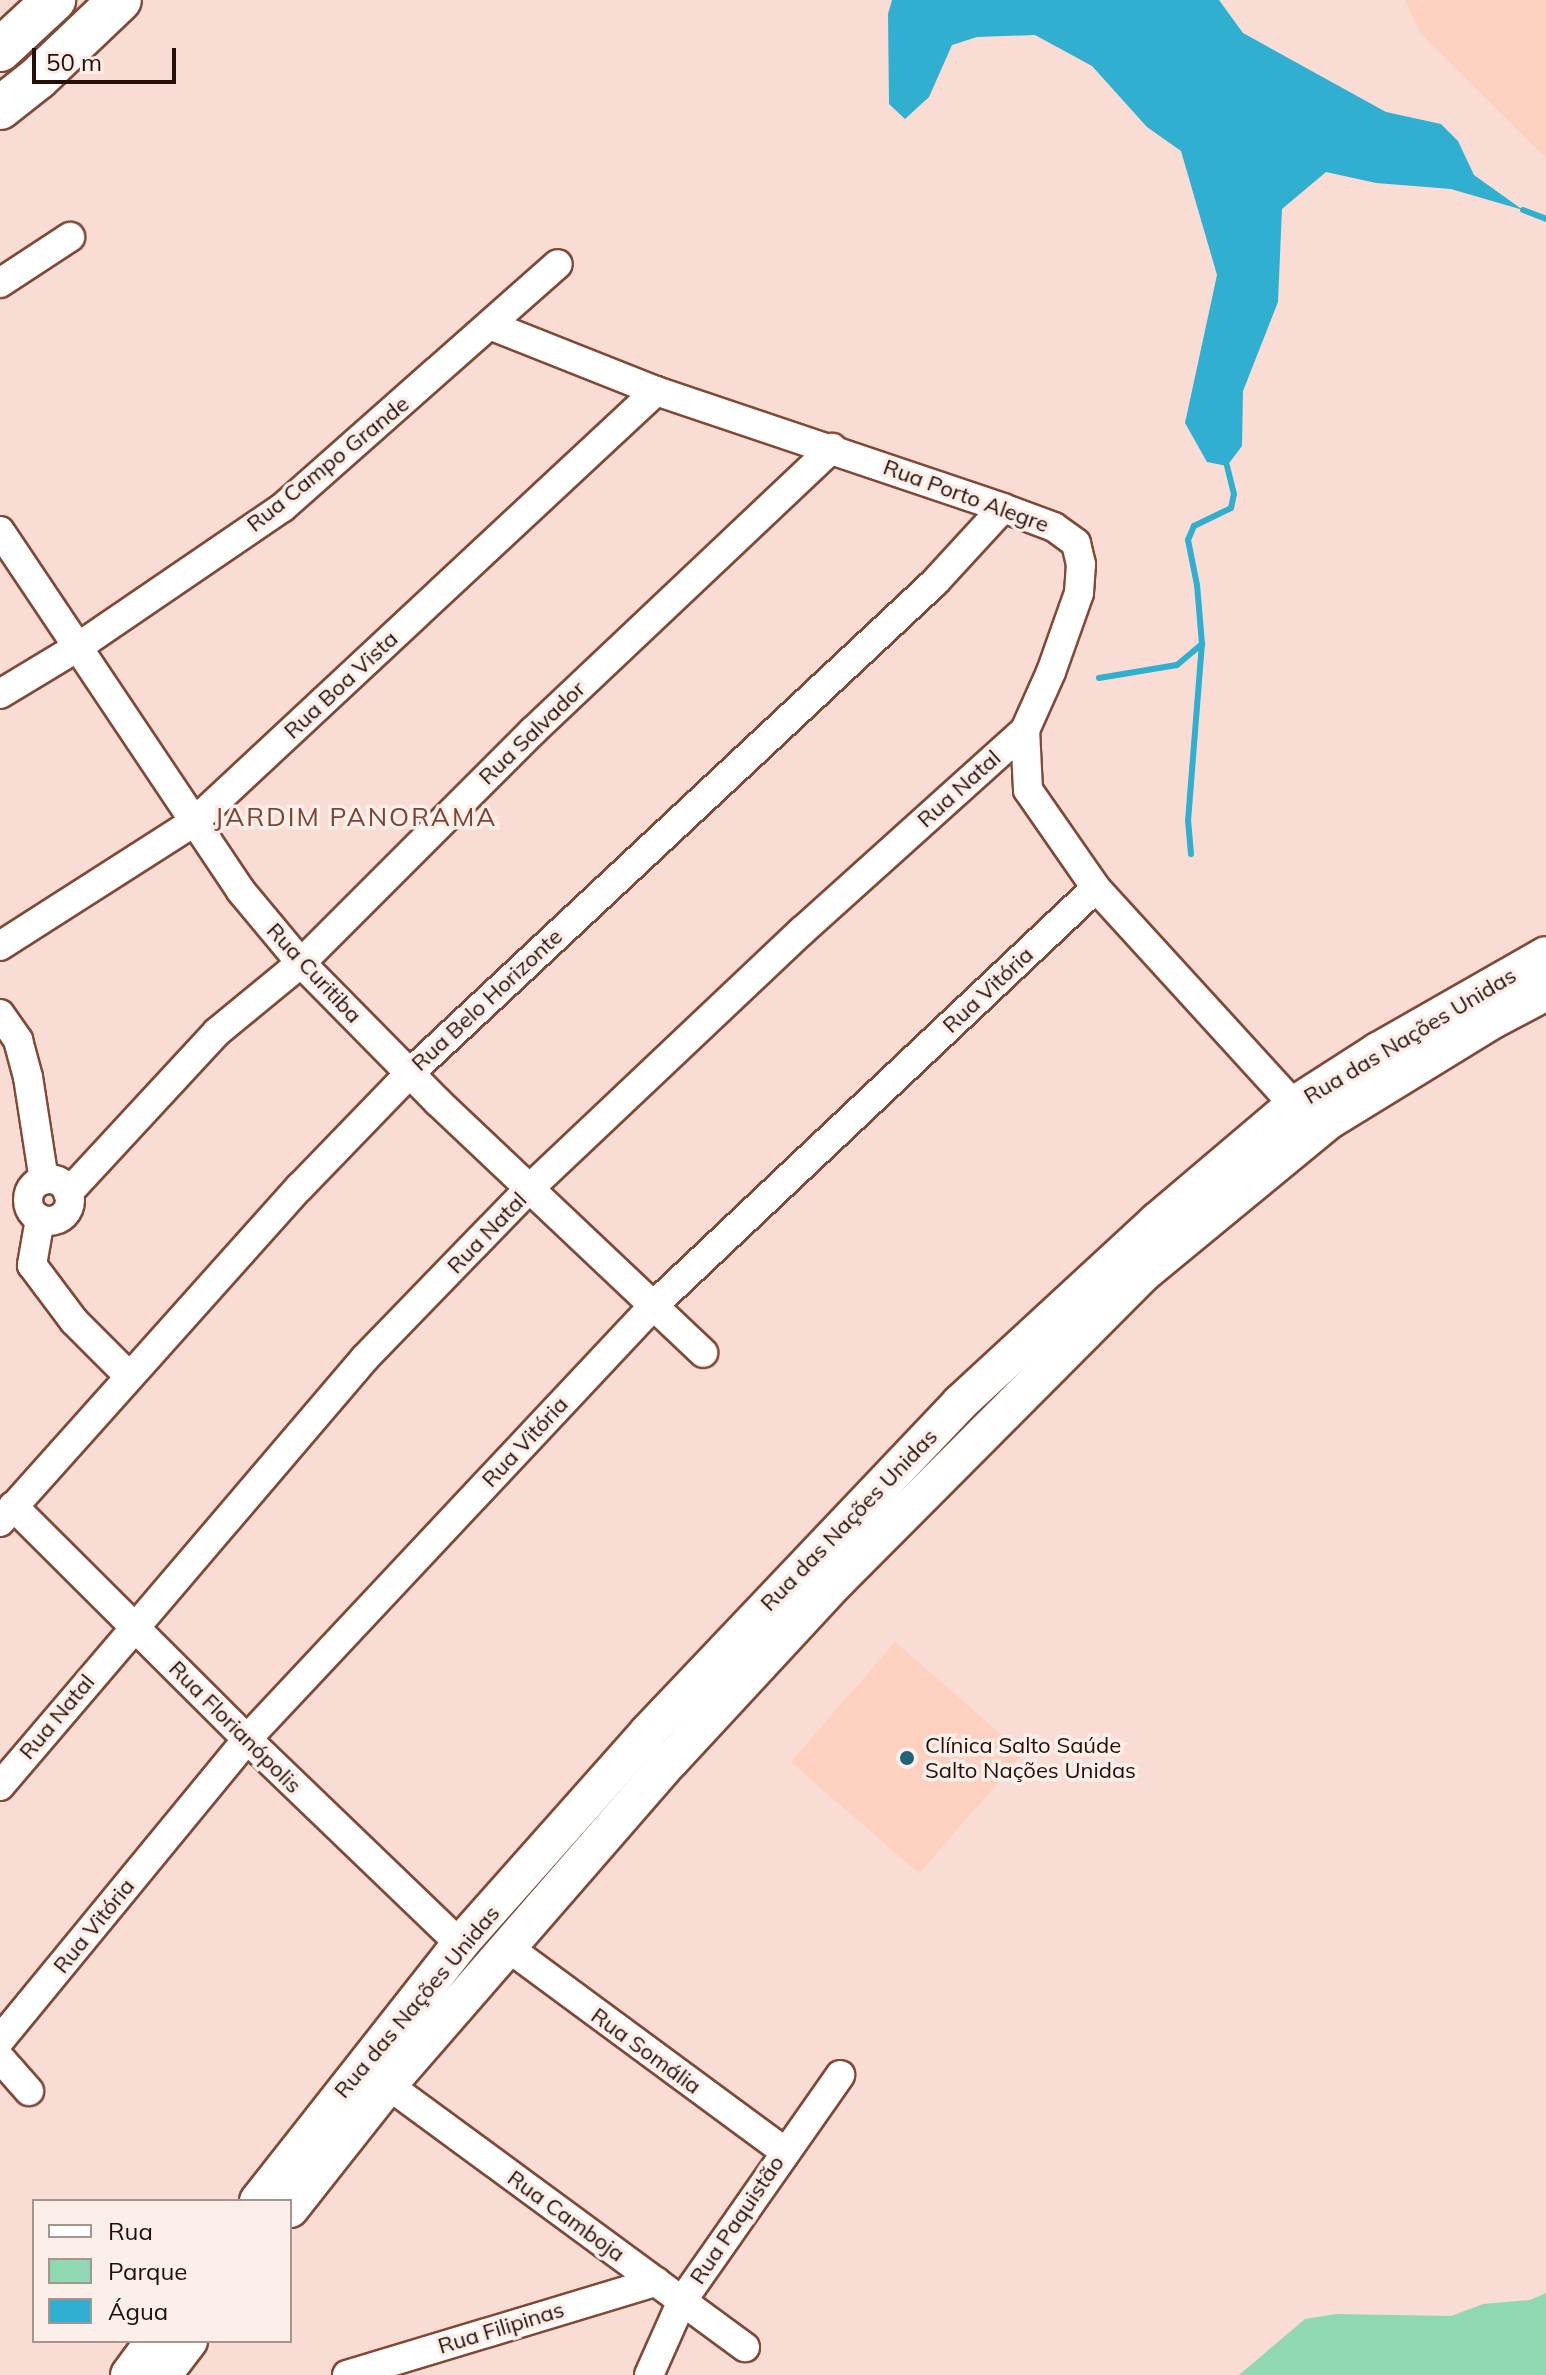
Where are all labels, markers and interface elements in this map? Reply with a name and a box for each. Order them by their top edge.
scale bar [36,32,180,82]
text: 50 m [46,47,102,77]
street label: Rua Campo Grande [242,391,414,537]
street label: Rua Porto Alegre [880,454,1052,538]
street label: Rua Boa Vista [279,626,403,744]
street label: Rua Salvador [473,676,591,790]
street label: Rua Natal [912,745,1006,833]
district label: JARDIM PANORAMA [215,801,497,833]
street label: Rua Curitiba [261,918,367,1028]
street label: Rua Belo Horizonte [406,923,568,1077]
street label: Rua Vitória [937,941,1039,1039]
street label: Rua das Nações Unidas [1299,962,1521,1110]
street label: Rua Natal [442,1187,532,1279]
street label: Rua Vitória [476,1391,574,1493]
street label: Rua das Nações Unidas [755,1423,943,1617]
street label: Rua Florianópolis [163,1655,307,1799]
street label: Rua Natal [14,1669,100,1765]
place label: Clínica Salto Saúde Salto Nações Unidas [925,1732,1136,1784]
marker: Clínica Salto Saúde Salto Nações Unidas [896,1747,918,1769]
street label: Rua Vitória [48,1873,140,1979]
street label: Rua das Nações Unidas [329,1900,505,2104]
street label: Rua Somália [586,2002,706,2100]
street label: Rua Paquistão [684,2151,790,2289]
street label: Rua Camboja [502,2165,630,2267]
legend [32,2199,292,2343]
text: Rua [108,2216,153,2246]
text: Parque [108,2256,187,2286]
text: Água [108,2296,168,2326]
street label: Rua Filipinas [435,2296,567,2360]

